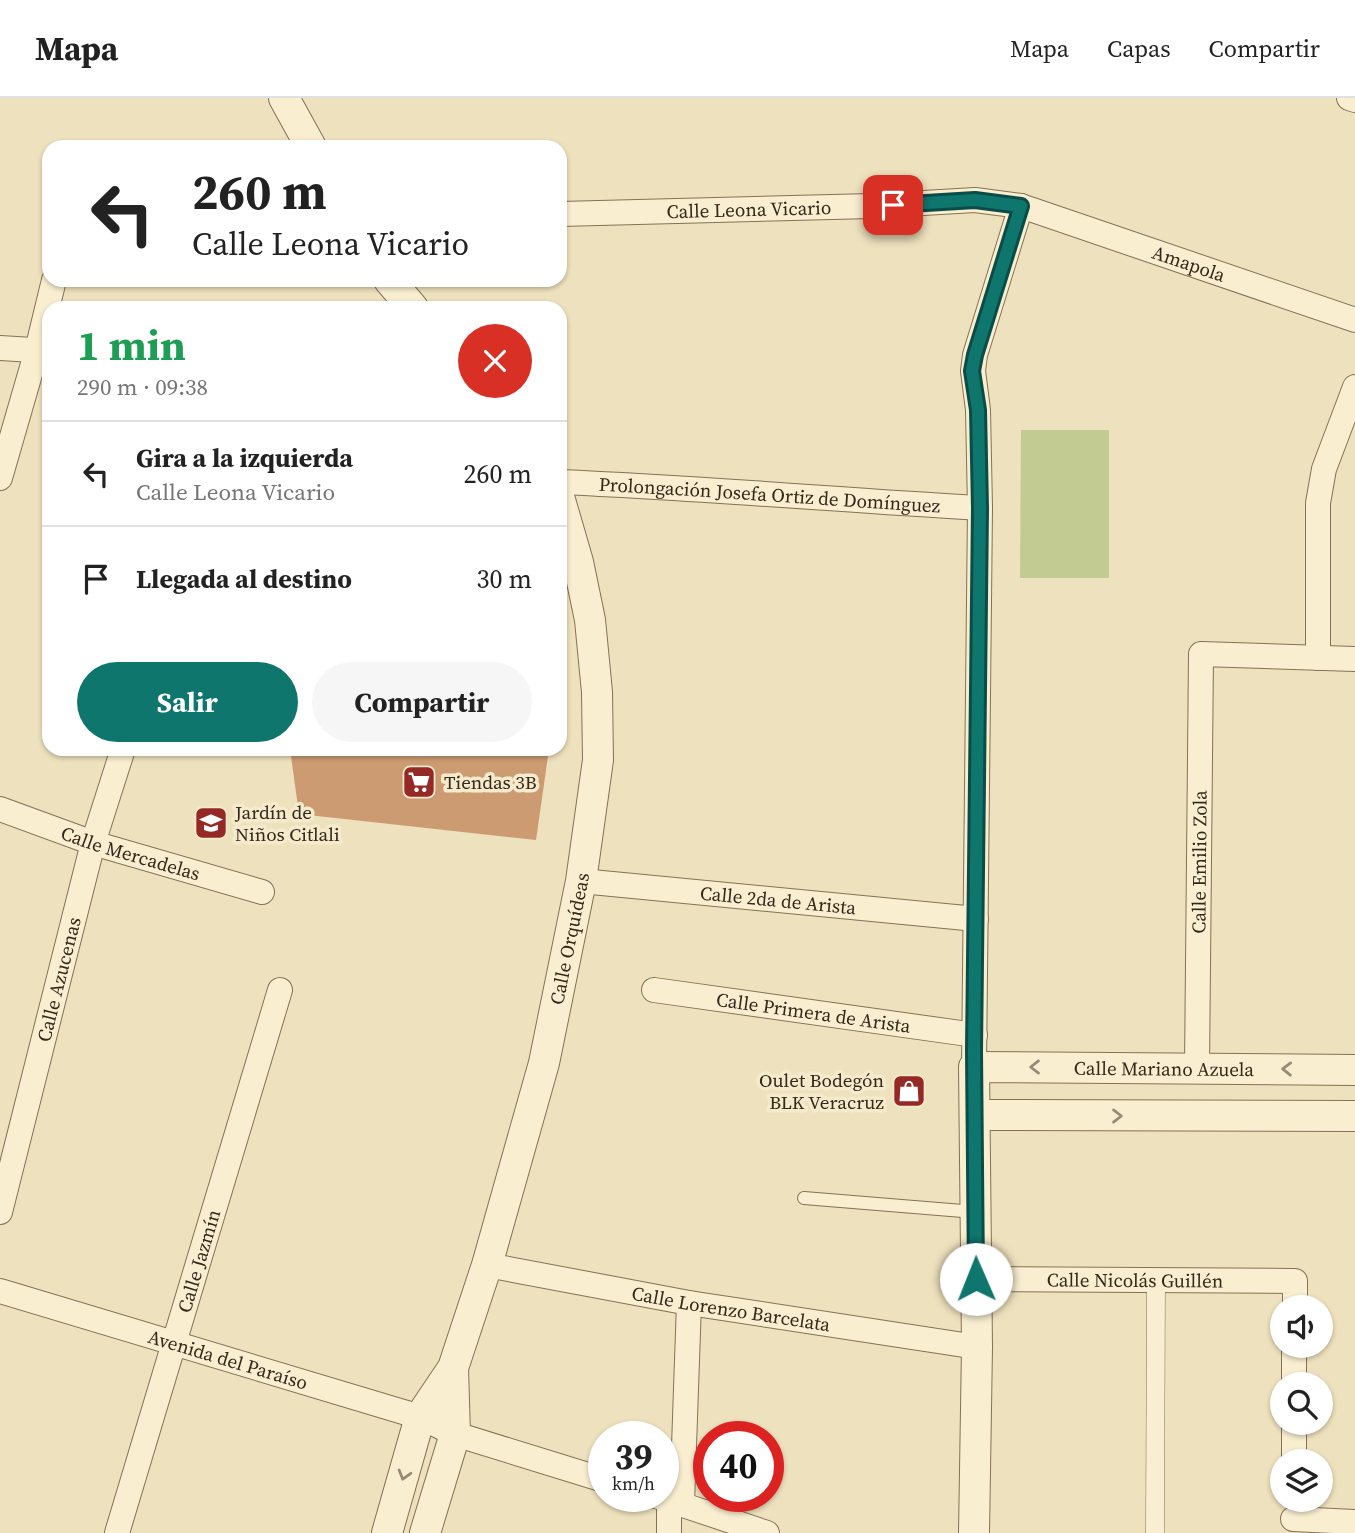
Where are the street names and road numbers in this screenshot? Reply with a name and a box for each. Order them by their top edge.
street label: Calle Leona Vicario [666,194,832,224]
street label: Amapola [1149,239,1229,288]
street label: Prolongación Josefa Ortiz de Domínguez [598,471,941,519]
street label: Calle Emilio Zola [1185,790,1213,934]
street label: Calle Mercadelas [57,819,203,886]
street label: Calle Orquídeas [543,871,595,1007]
street label: Calle 2da de Arista [699,880,858,920]
street label: Calle Azucenas [30,914,87,1044]
street label: Calle Primera de Arista [715,986,913,1039]
street label: Calle Mariano Azuela [1074,1055,1254,1082]
street label: Calle Jazmín [171,1206,226,1316]
street label: Calle Nicolás Guillén [1047,1266,1223,1294]
street label: Calle Lorenzo Barcelata [630,1280,832,1337]
street label: Avenida del Paraíso [145,1323,311,1396]

